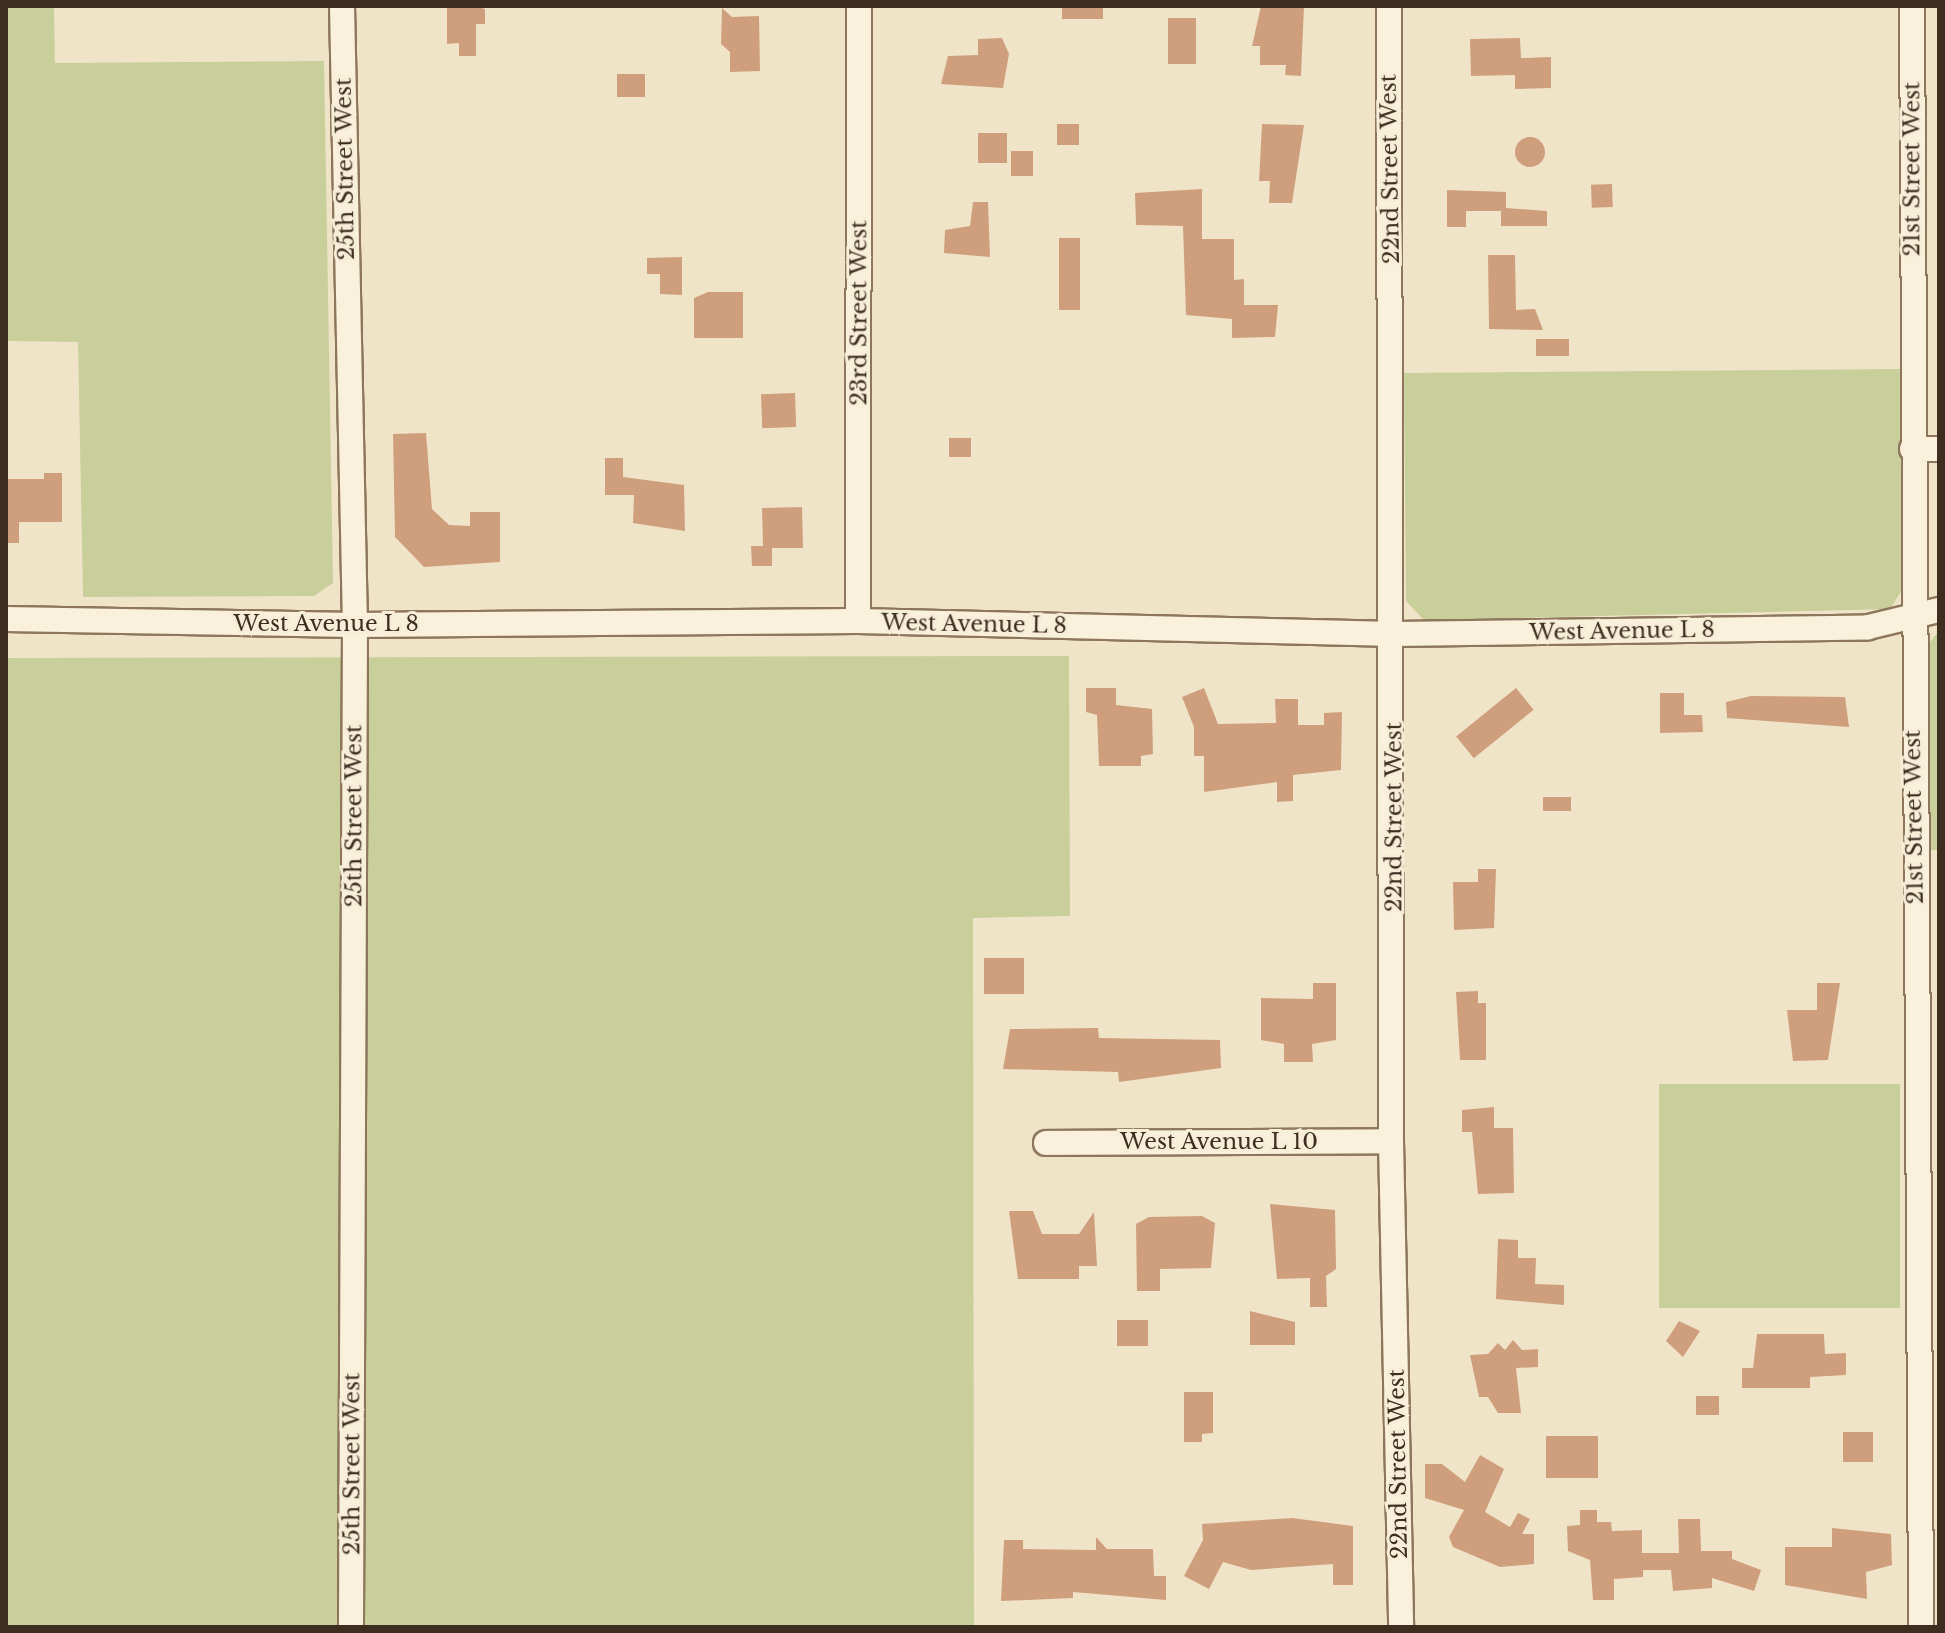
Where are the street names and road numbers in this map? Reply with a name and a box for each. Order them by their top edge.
street label: 22nd Street West [1375,73,1405,265]
street label: 25th Street West [330,77,360,261]
street label: 21st Street West [1899,81,1925,257]
street label: 23rd Street West [846,220,872,406]
street label: West Avenue L 8 [880,609,1068,639]
street label: West Avenue L 8 [232,611,420,637]
street label: West Avenue L 8 [1528,616,1716,646]
street label: 22nd Street West [1381,721,1407,913]
street label: 25th Street West [341,724,367,908]
street label: 21st Street West [1899,729,1929,905]
street label: West Avenue L 10 [1119,1129,1319,1155]
street label: 22nd Street West [1383,1368,1413,1560]
street label: 25th Street West [339,1372,365,1556]

